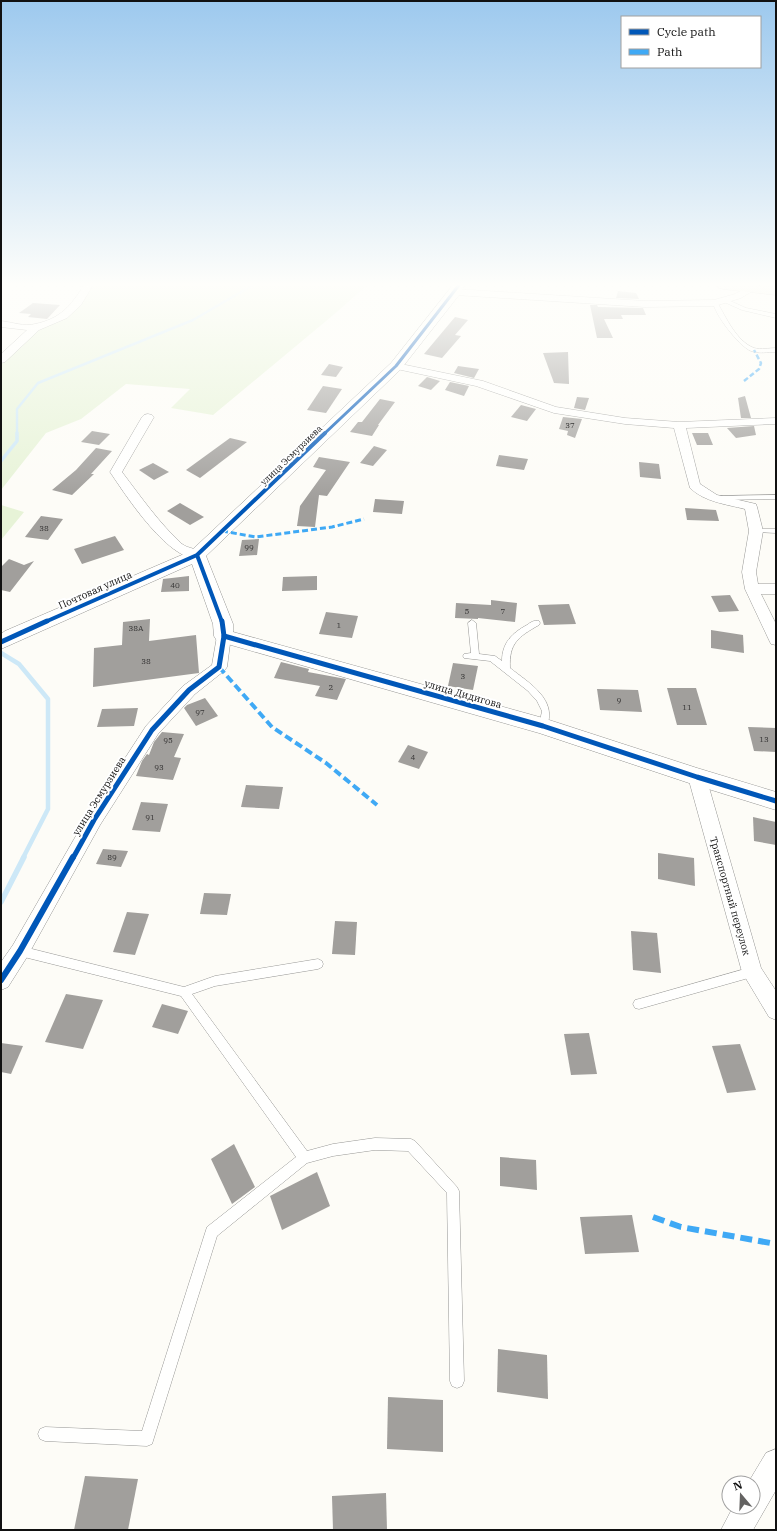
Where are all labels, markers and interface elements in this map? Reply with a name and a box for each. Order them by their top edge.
legend [621,16,761,68]
text: Cycle path [657,24,716,39]
text: Path [657,44,683,59]
house number: 37 [565,420,575,430]
street label: улица Эсмурзиева [258,423,324,487]
house number: 38 [39,523,49,533]
house number: 99 [244,542,254,552]
street label: Почтовая улица [56,568,134,612]
house number: 40 [170,580,180,590]
house number: 5 [465,606,470,616]
house number: 7 [501,606,506,616]
house number: 1 [337,620,342,630]
house number: 38А [128,623,144,633]
house number: 38 [141,656,151,666]
house number: 3 [461,671,466,681]
street label: улица Дидигова [423,677,504,711]
house number: 2 [329,682,334,692]
house number: 9 [617,695,622,705]
house number: 11 [682,702,692,712]
house number: 97 [195,707,205,717]
house number: 13 [759,734,769,744]
house number: 95 [163,735,173,745]
house number: 4 [411,752,416,762]
street label: улица Эсмурзиева [69,754,129,838]
house number: 93 [154,762,164,772]
house number: 91 [145,812,155,822]
street label: Транспортный переулок [707,835,753,957]
house number: 89 [107,852,117,862]
north arrow [721,1475,761,1515]
text: N [731,1477,744,1494]

